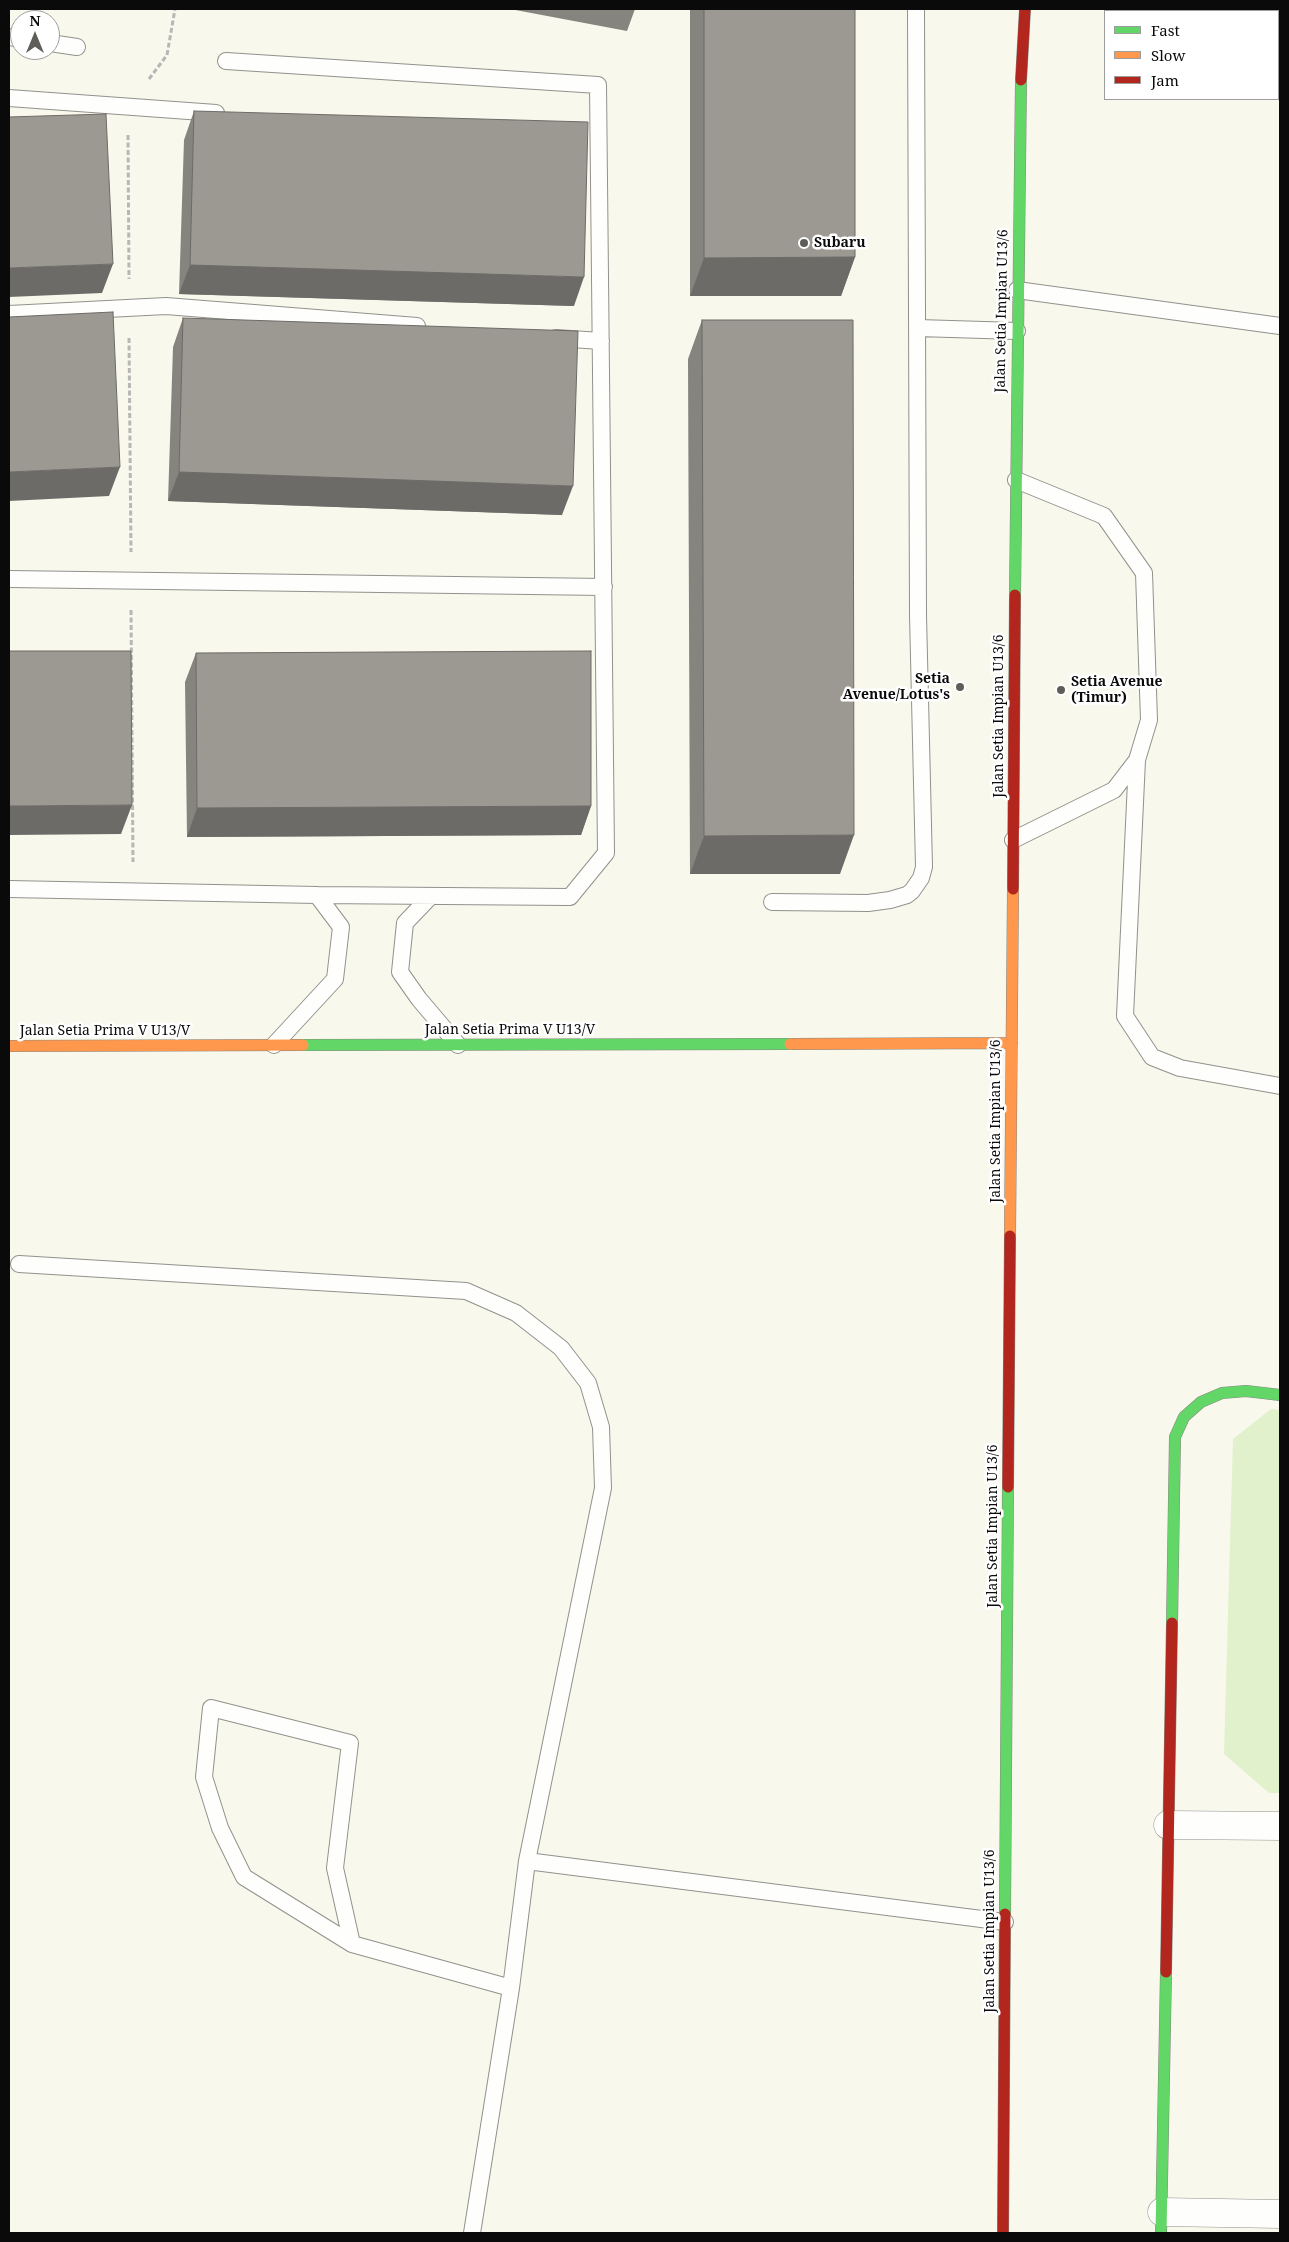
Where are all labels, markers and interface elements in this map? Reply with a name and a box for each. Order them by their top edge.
north arrow [10,10,60,60]
legend [1104,10,1279,100]
text: N [29,11,41,30]
text: Fast [1151,20,1180,40]
text: Slow [1151,45,1185,65]
text: Jam [1151,70,1179,90]
street label: Jalan Setia Impian U13/6 [992,229,1012,393]
place label: Subaru [814,235,866,251]
marker: Subaru [798,237,810,249]
street label: Jalan Setia Impian U13/6 [991,634,1007,798]
place label: Setia Avenue/Lotus's [843,671,950,704]
place label: Setia Avenue (Timur) [1071,674,1163,706]
marker: Setia Avenue/Lotus's [954,681,966,693]
marker: Setia Avenue (Timur) [1055,684,1067,696]
street label: Jalan Setia Prima V U13/V [425,1022,595,1038]
street label: Jalan Setia Prima V U13/V [20,1023,190,1039]
street label: Jalan Setia Impian U13/6 [988,1039,1004,1203]
street label: Jalan Setia Impian U13/6 [985,1444,1001,1608]
street label: Jalan Setia Impian U13/6 [982,1849,998,2013]

